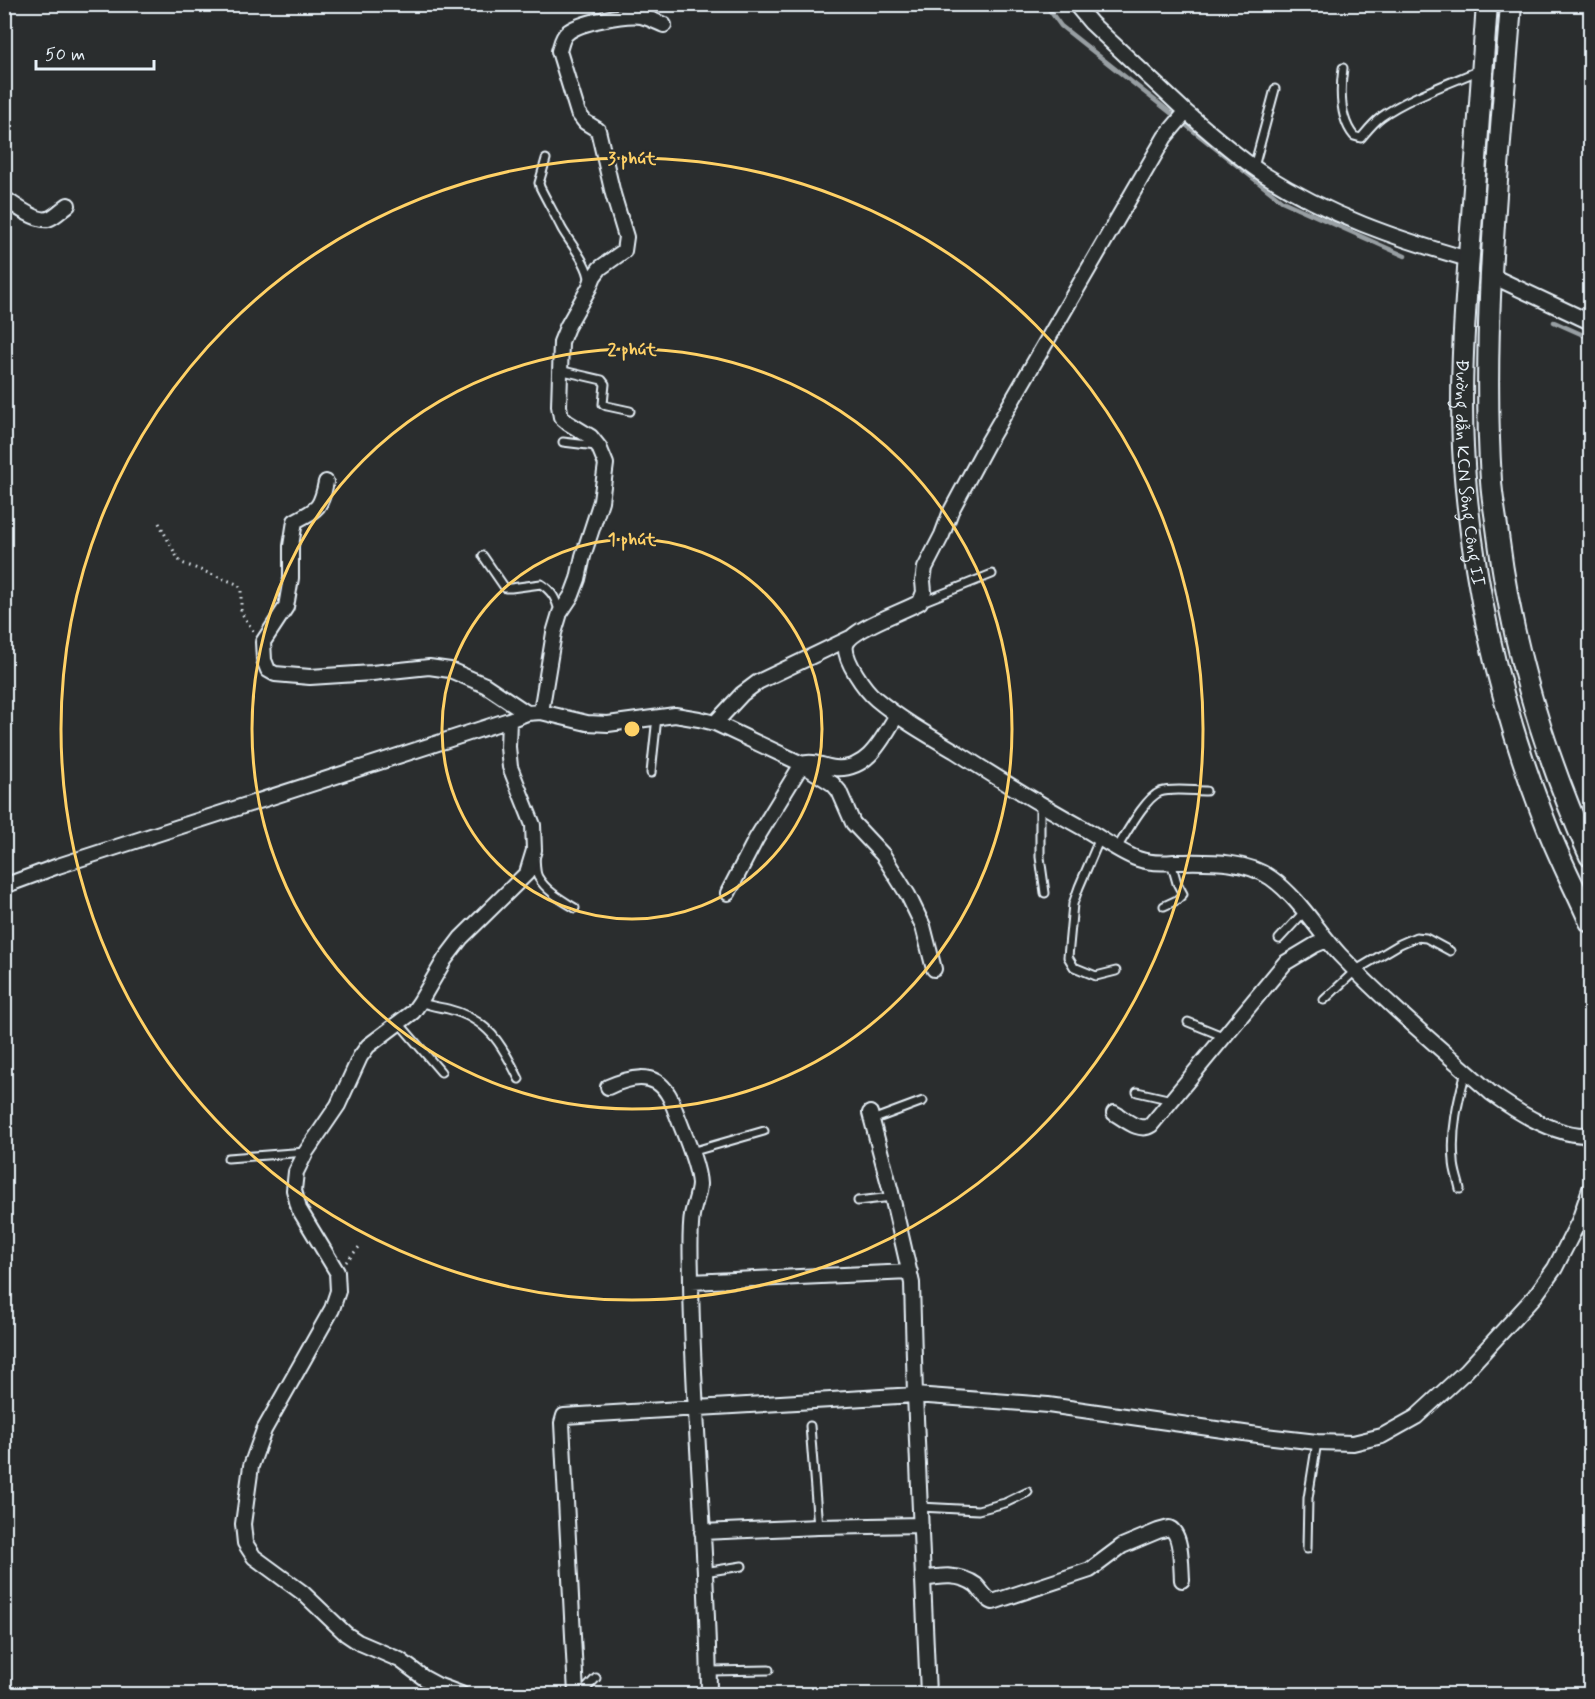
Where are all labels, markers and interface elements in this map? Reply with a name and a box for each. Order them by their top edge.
scale bar [36,33,154,71]
text: 50 m [45,43,85,67]
text: 3 phút [608,147,657,171]
text: 2 phút [607,338,657,362]
street label: Đường dẫn KCN Sông Công II [1447,359,1490,588]
text: 1 phút [608,528,657,552]
centre of rings [622,719,642,739]

